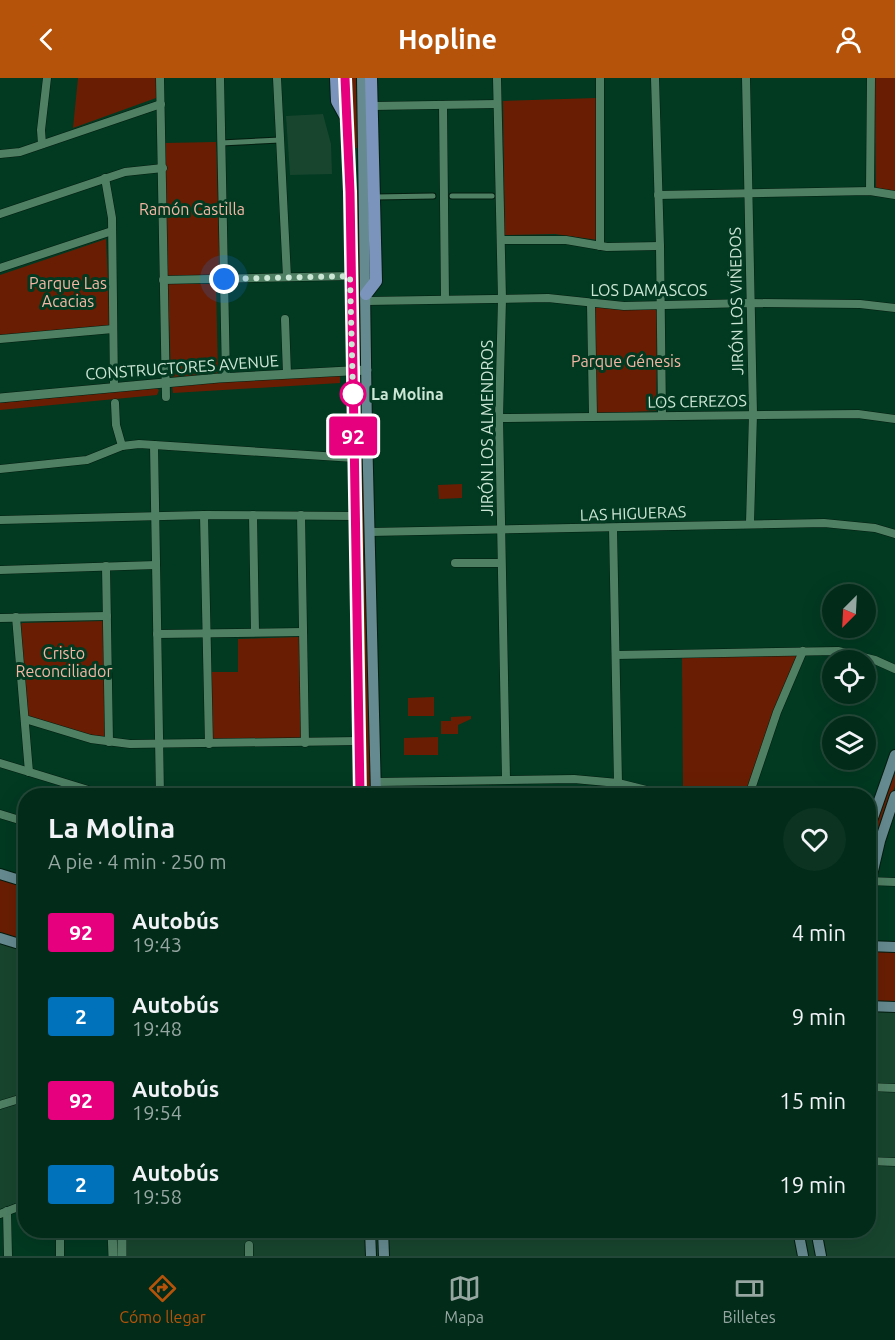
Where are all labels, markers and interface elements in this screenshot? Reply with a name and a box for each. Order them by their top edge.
icon: back [30,23,63,56]
icon: person [832,23,865,56]
text: Hopline [398,24,497,54]
park label: Ramón Castilla [139,200,245,218]
street label: JIRÓN LOS VIÑEDOS [725,227,746,375]
your location [209,264,239,294]
park label: Parque Las Acacias [29,274,107,310]
street label: LOS DAMASCOS [590,281,708,299]
street label: JIRÓN LOS ALMENDROS [477,340,496,516]
street label: CONSTRUCTORES AVENUE [85,351,279,383]
park label: Parque Génesis [571,352,681,370]
marker: La Molina [340,381,366,407]
place label: La Molina [371,385,444,403]
street label: LOS CEREZOS [647,391,747,411]
line badge: 92 [326,416,380,456]
text: 92 [341,424,365,448]
street label: LAS HIGUERAS [579,502,687,524]
north arrow [822,584,876,638]
map controls [822,584,876,770]
park label: Cristo Reconciliador [15,644,113,680]
button: locate [822,650,876,704]
button: layers [822,716,876,770]
button: heart [783,808,846,871]
text: La Molina [48,812,175,843]
text: A pie · 4 min · 250 m [48,850,226,873]
text: Autobús [132,908,219,933]
text: 92 [69,920,93,944]
text: 4 min [792,920,846,945]
text: 19:43 [132,933,182,956]
text: Autobús [132,992,219,1017]
text: 2 [75,1004,87,1028]
text: 9 min [792,1004,846,1029]
text: 19:48 [132,1017,182,1040]
text: Autobús [132,1076,219,1101]
text: 92 [69,1088,93,1112]
text: 15 min [779,1088,846,1113]
text: 19:54 [132,1101,182,1124]
text: Autobús [132,1160,219,1185]
text: 2 [75,1172,87,1196]
text: 19 min [779,1172,846,1197]
text: 19:58 [132,1185,182,1208]
tab: Cómo llegar [119,1272,206,1326]
tab: Mapa [444,1272,484,1326]
tab: Billetes [722,1272,776,1326]

